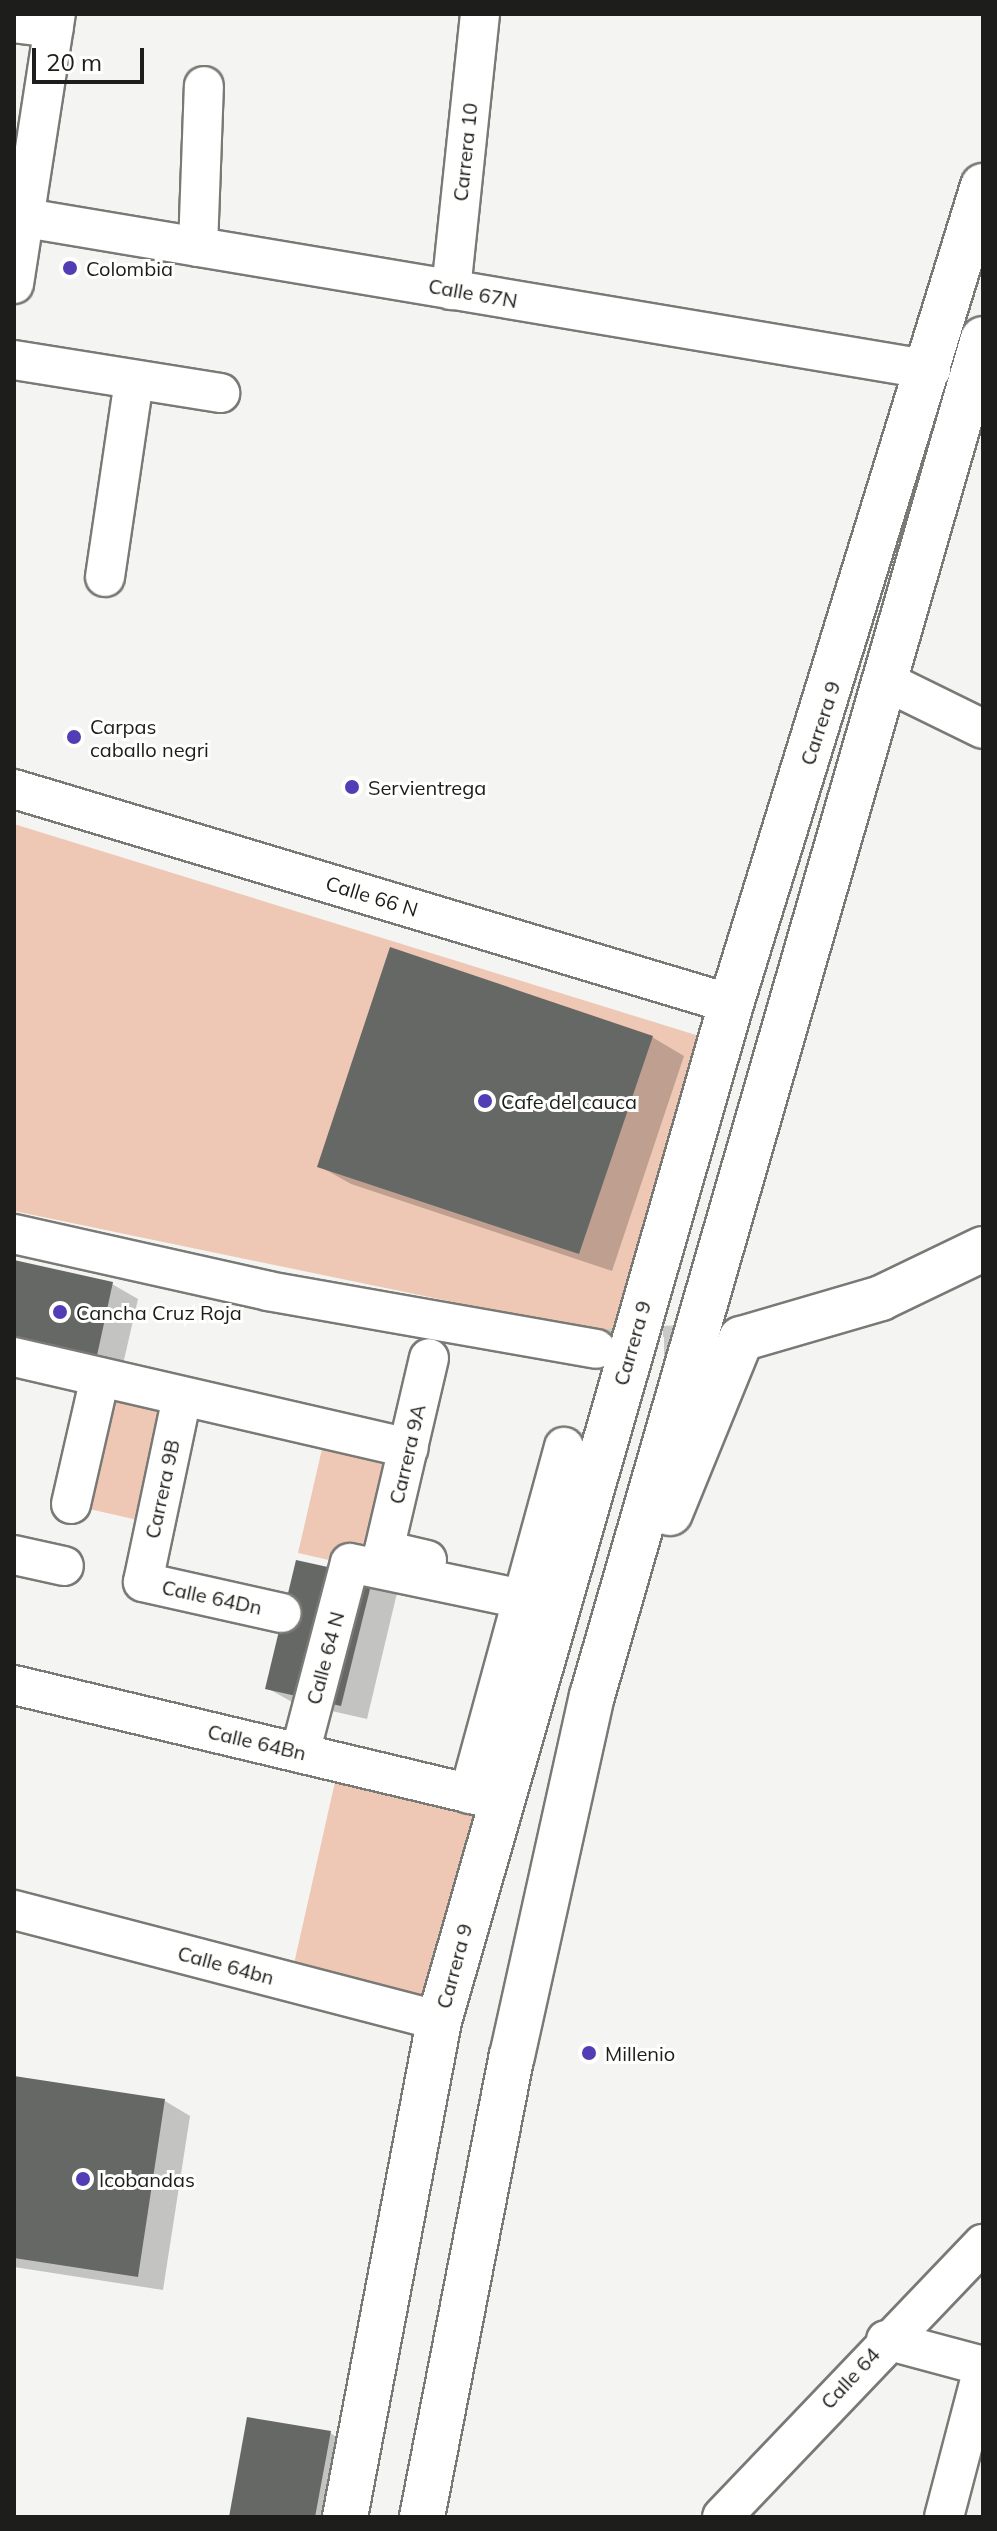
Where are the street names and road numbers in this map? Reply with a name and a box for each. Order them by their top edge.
street label: Carrera 10 [448,102,482,202]
street label: Calle 67N [427,273,519,313]
street label: Carrera 9 [795,678,845,768]
street label: Calle 66 N [323,871,421,921]
street label: Carrera 9 [608,1298,656,1388]
street label: Carrera 9A [384,1402,430,1506]
street label: Carrera 9B [140,1437,184,1541]
street label: Calle 64Dn [160,1575,264,1619]
street label: Calle 64 N [301,1609,349,1707]
street label: Calle 64Bn [205,1719,309,1765]
street label: Carrera 9 [431,1921,477,2011]
street label: Calle 64bn [175,1941,277,1989]
street label: Calle 64 [816,2342,884,2414]

